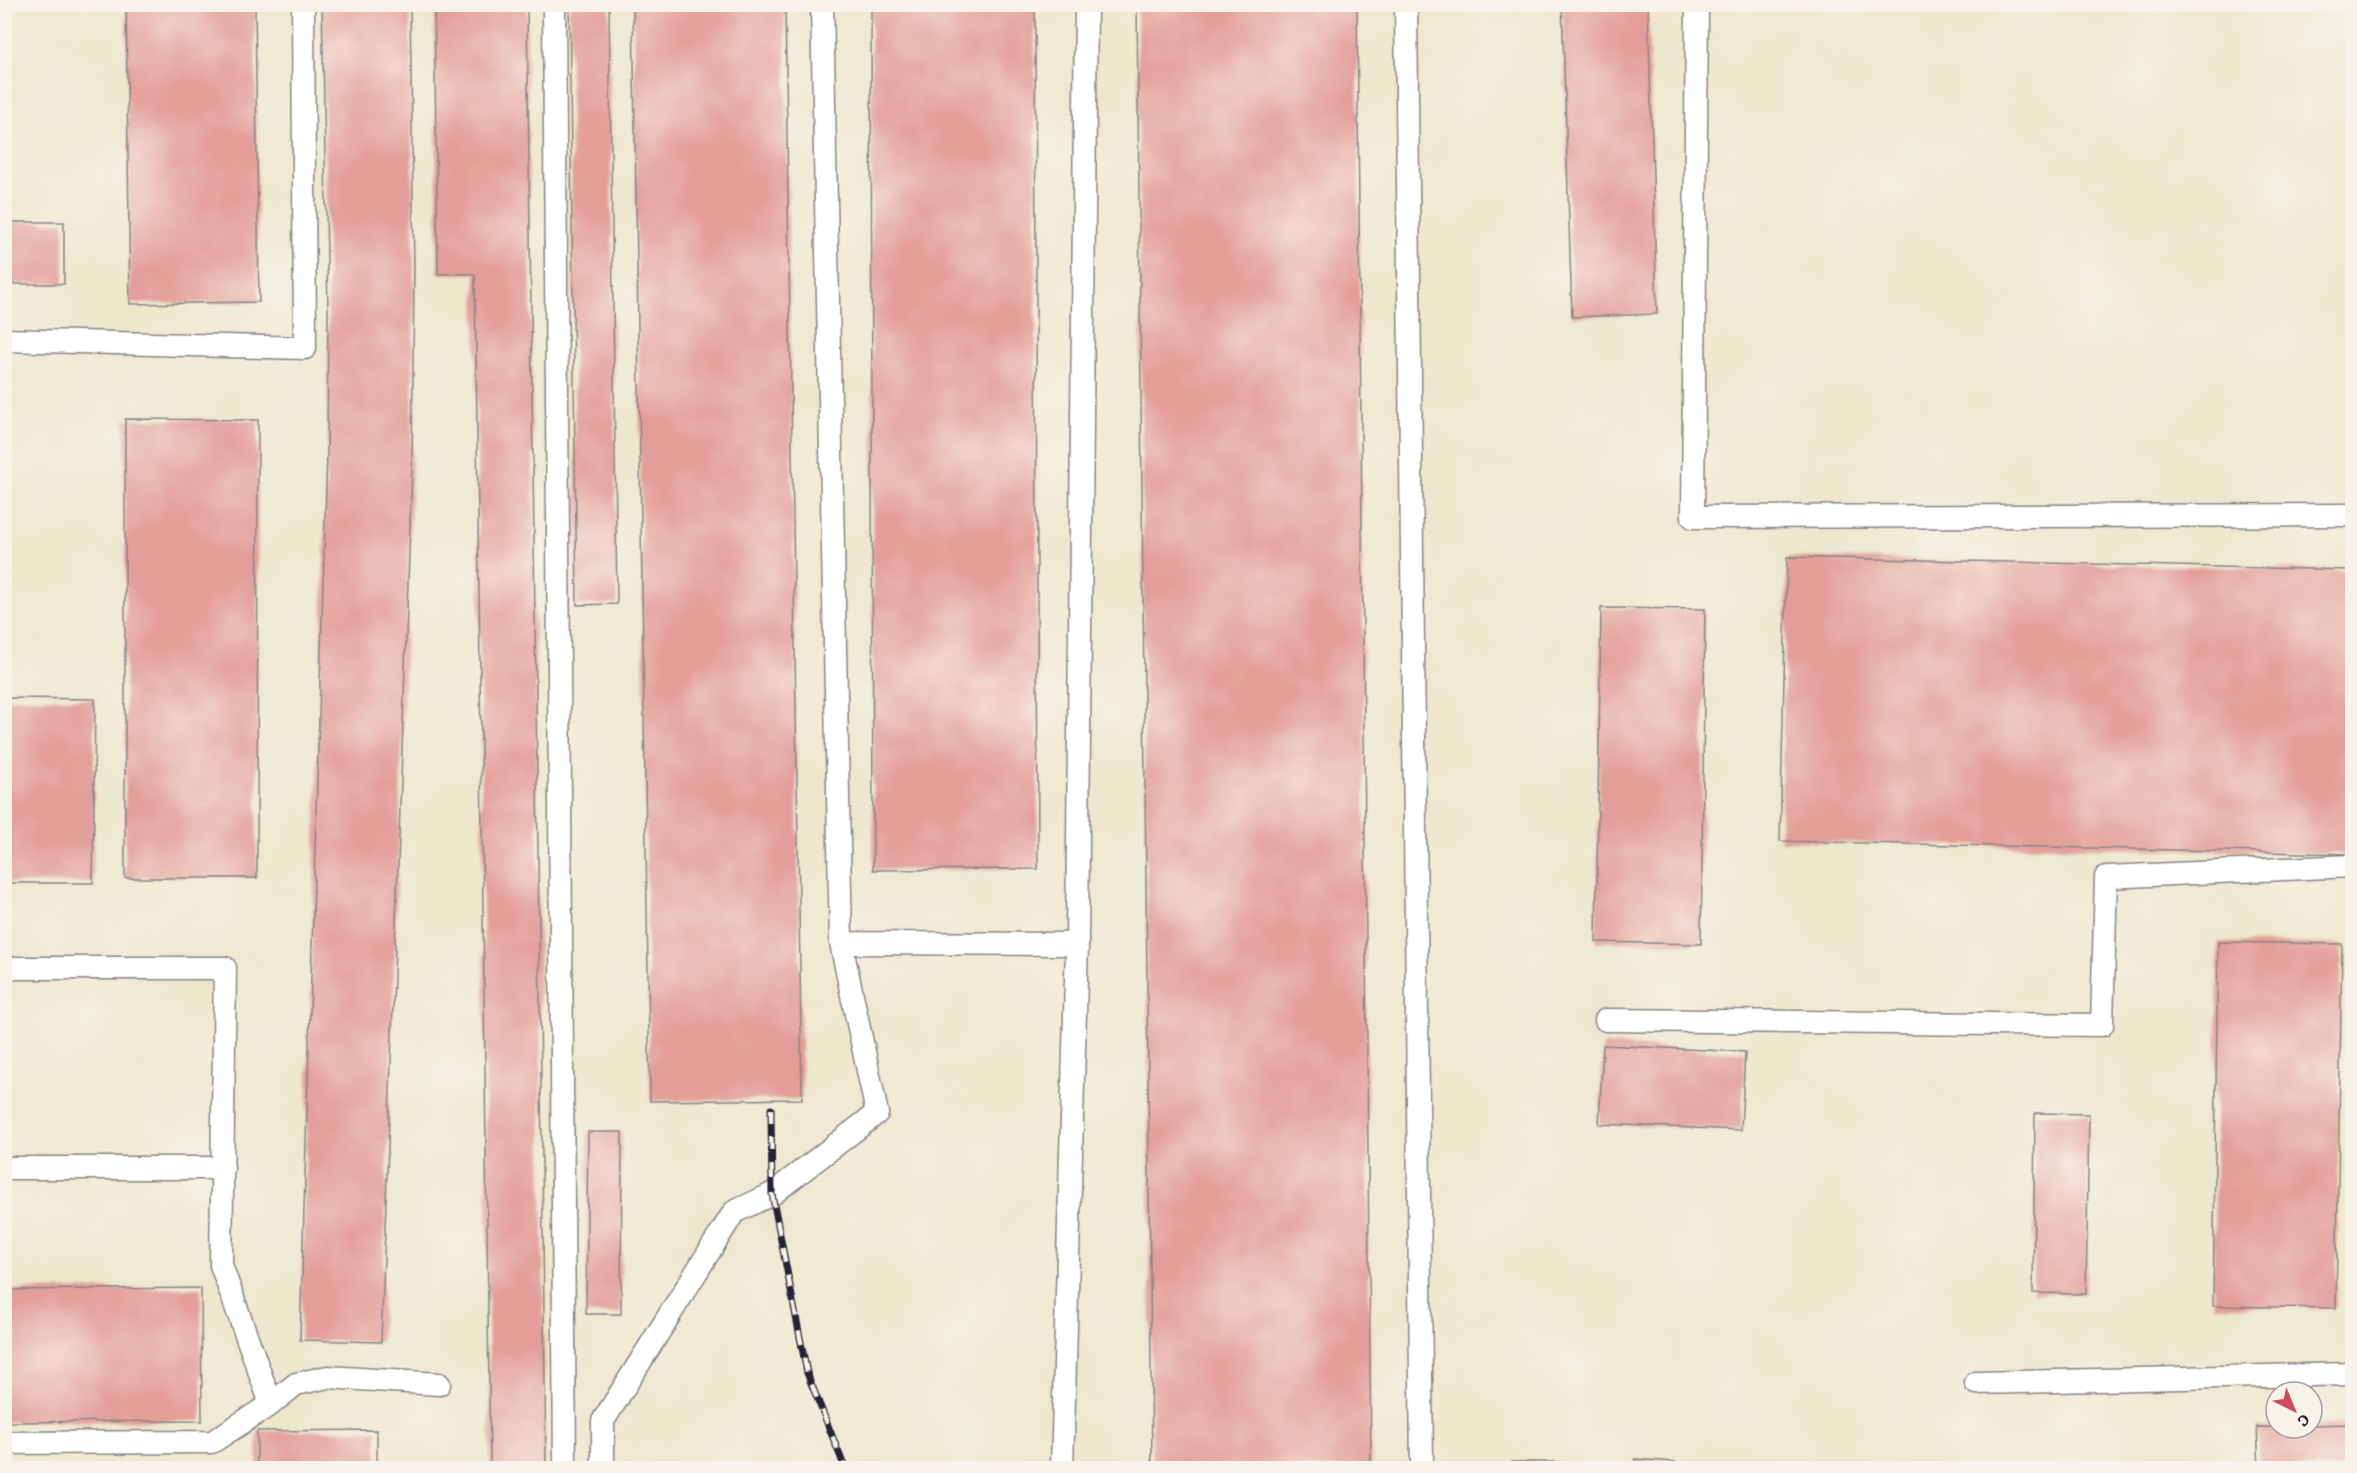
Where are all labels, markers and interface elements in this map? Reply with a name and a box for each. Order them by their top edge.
north arrow [2264,1380,2324,1440]
text: С [2292,1409,2315,1432]

